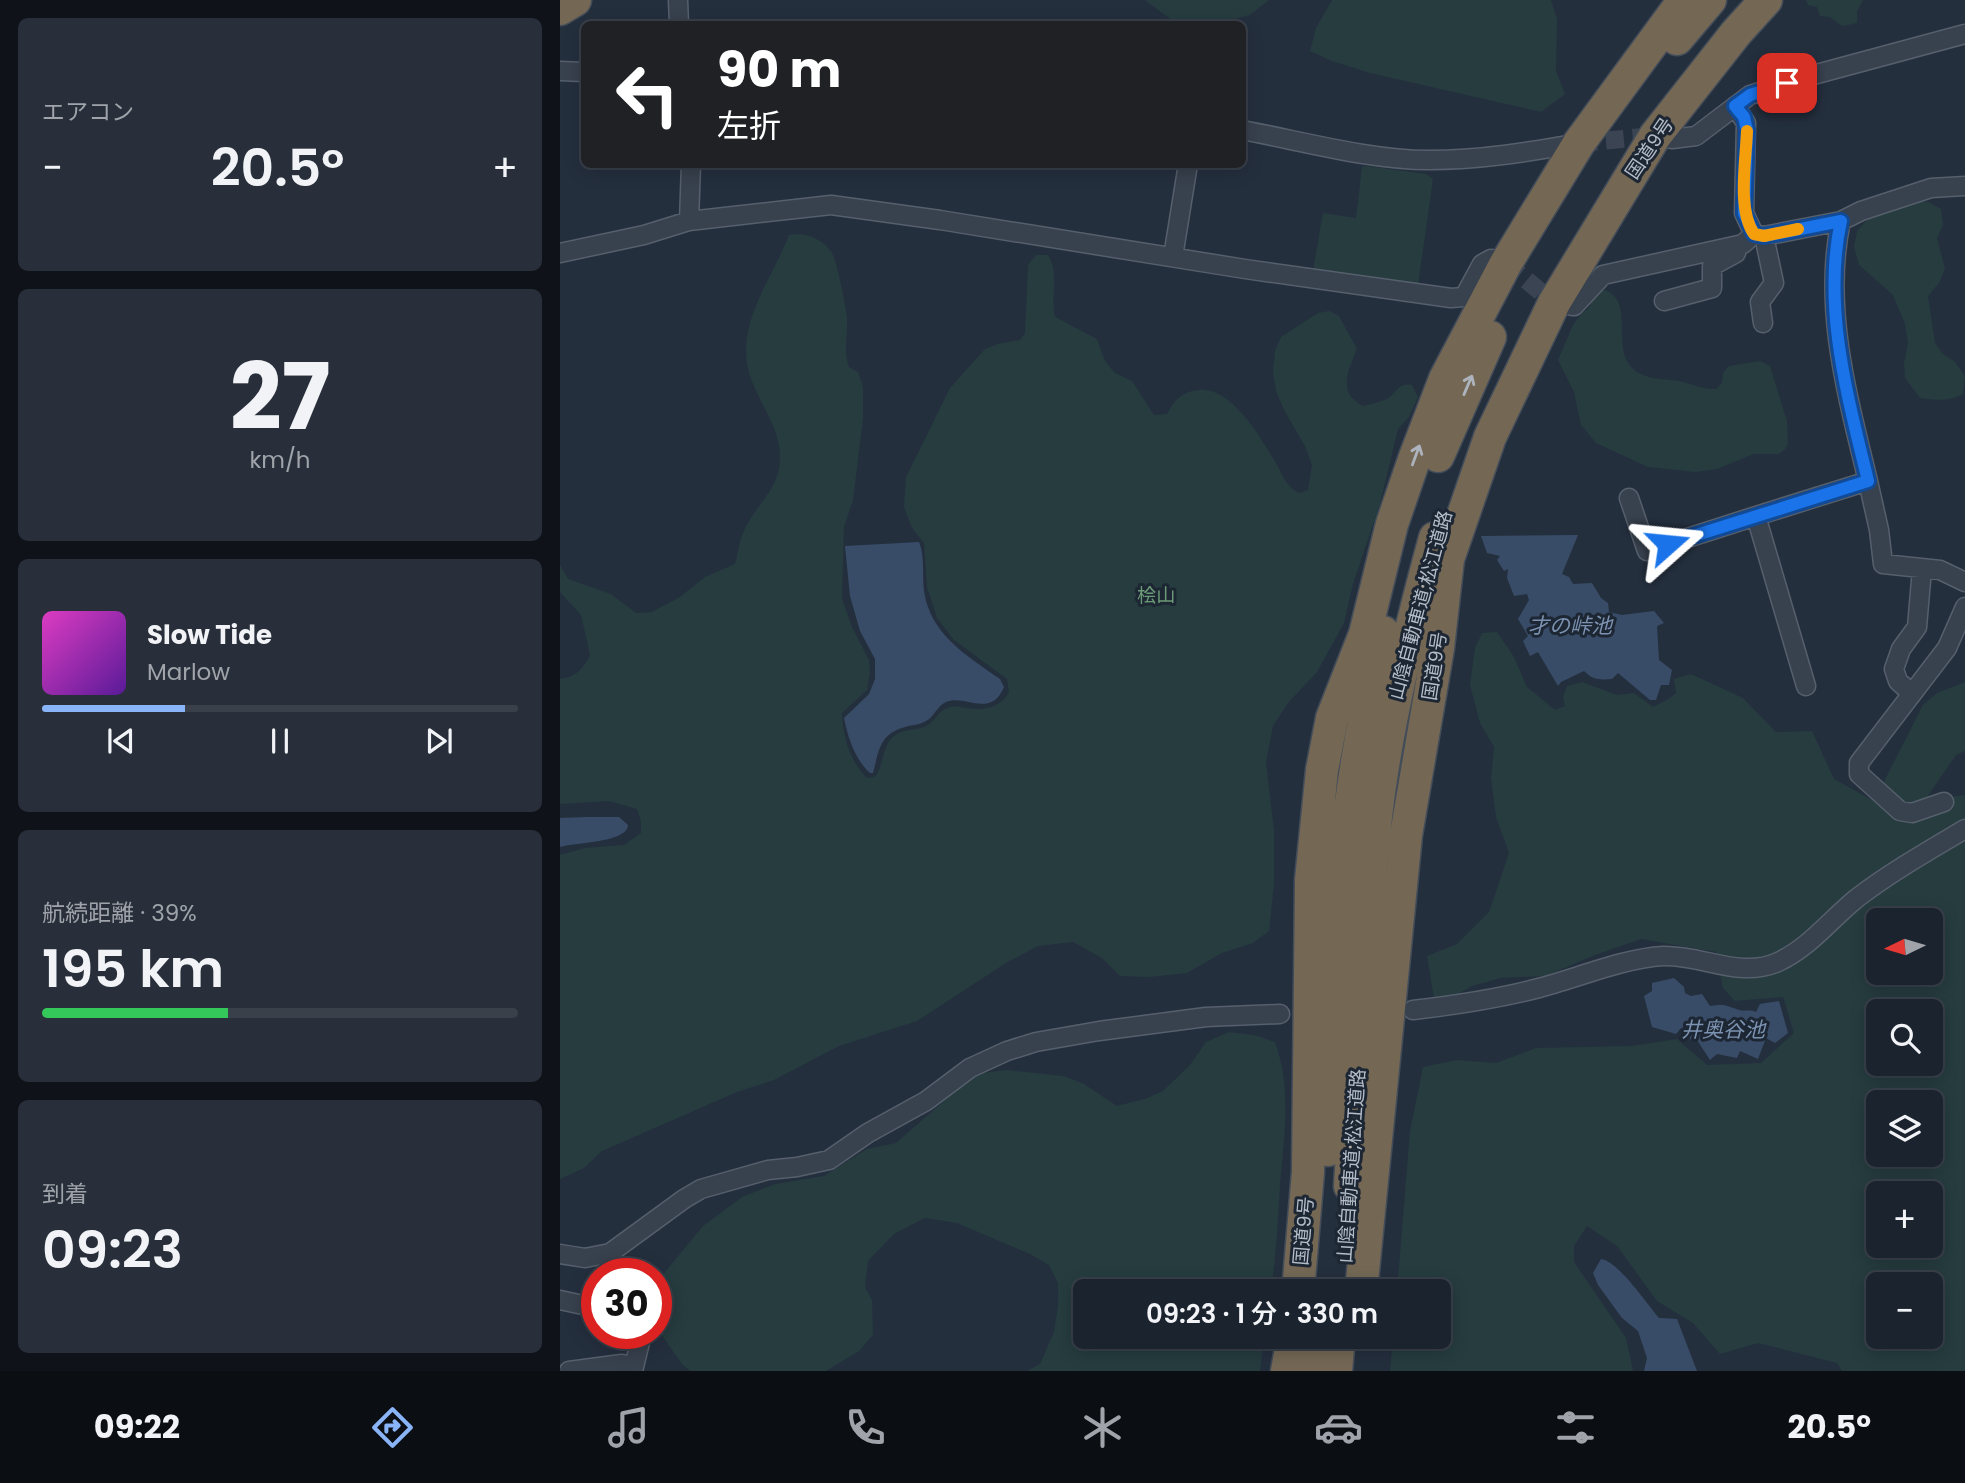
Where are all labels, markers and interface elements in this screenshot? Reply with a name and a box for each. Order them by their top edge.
text: 90 m [717,36,841,104]
icon: left [602,49,693,140]
pin [1757,53,1817,113]
icon: arrive [1768,64,1806,102]
text: エアコン [42,96,134,128]
text: 左折 [717,103,781,148]
street label: 国道9号 [1619,112,1680,184]
text: 20.5° [211,131,344,204]
text: − [42,141,63,194]
text: + [492,141,518,194]
text: 27 [230,333,330,461]
one-way arrow [1462,374,1475,396]
text: km/h [249,444,311,476]
one-way arrow [1411,444,1423,466]
street label: 山陰自動車道;松江道路 [1382,507,1459,703]
position arrow [1631,507,1705,581]
park label: 桧山 [1137,582,1175,609]
water label: 才の峠池 [1528,611,1614,640]
text: Slow Tide [147,617,272,653]
street label: 国道9号 [1416,630,1453,702]
text: Marlow [147,656,230,688]
icon: previous [102,722,140,760]
icon: pause [261,722,299,760]
icon: next [420,722,458,760]
text: 航続距離 · 39% [42,897,197,929]
north arrow [1866,908,1942,985]
map controls [1866,908,1943,1349]
text: 195 km [42,932,224,1005]
button: search [1866,999,1943,1076]
water label: 井奥谷池 [1681,1015,1767,1044]
street label: 山陰自動車道;松江道路 [1331,1068,1372,1264]
button: layers [1866,1090,1943,1167]
text: 到着 [42,1178,88,1210]
button: + [1866,1181,1943,1258]
street label: 国道9号 [1287,1196,1320,1267]
text: 09:23 [42,1213,183,1286]
speed limit sign: 30 [581,1258,672,1349]
button: − [1866,1272,1943,1349]
text: 09:23 · 1 分 · 330 m [1146,1296,1378,1332]
icon: directions [368,1403,417,1452]
icon: music [604,1403,653,1452]
icon: phone [841,1403,890,1452]
icon: climate [1078,1403,1127,1452]
icon: car [1314,1403,1363,1452]
icon: filters [1551,1403,1600,1452]
text: 09:22 [94,1404,180,1449]
text: 20.5° [1787,1404,1871,1449]

